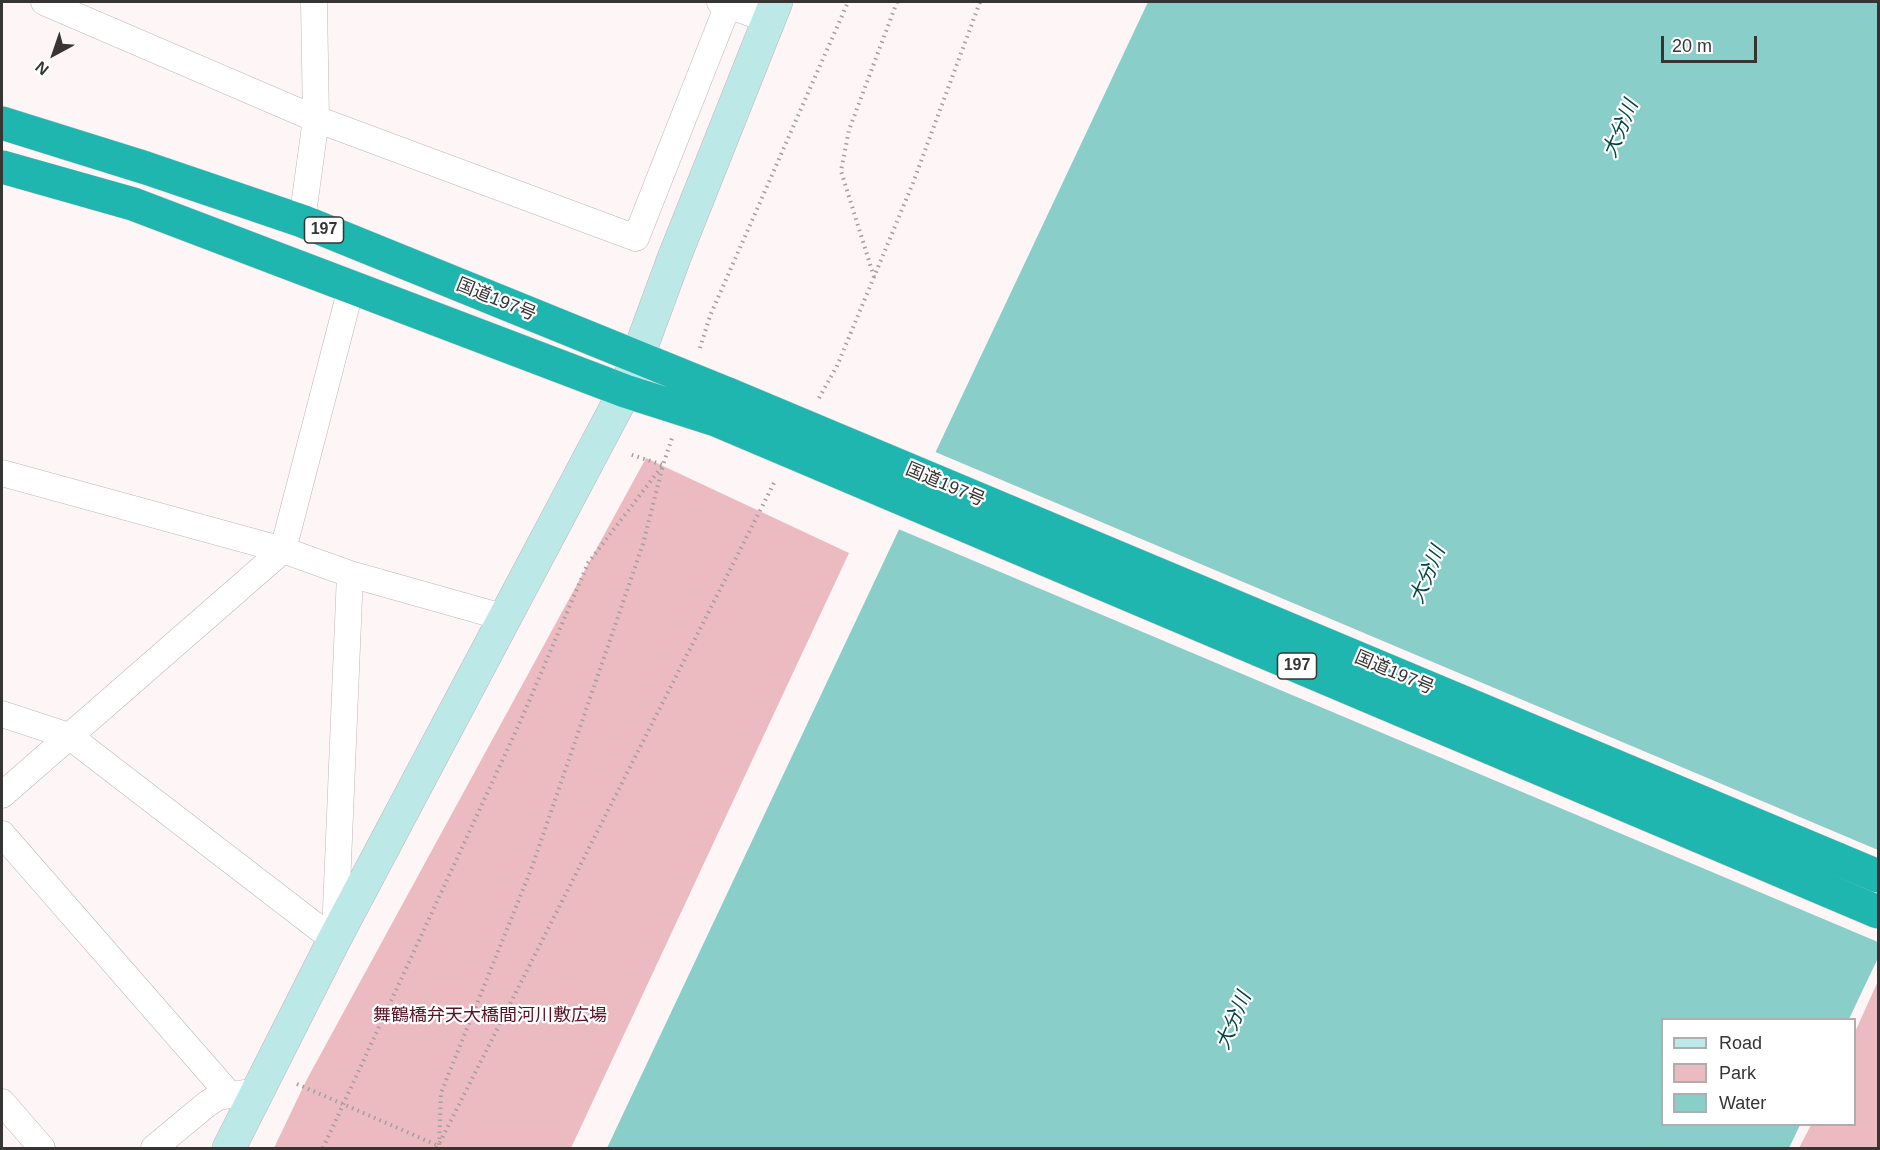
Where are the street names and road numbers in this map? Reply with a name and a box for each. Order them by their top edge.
road number: 197 [304,217,344,243]
street label: 国道197号 [453,274,539,326]
street label: 国道197号 [902,459,988,511]
street label: 国道197号 [1351,647,1437,699]
road number: 197 [1278,653,1316,679]

